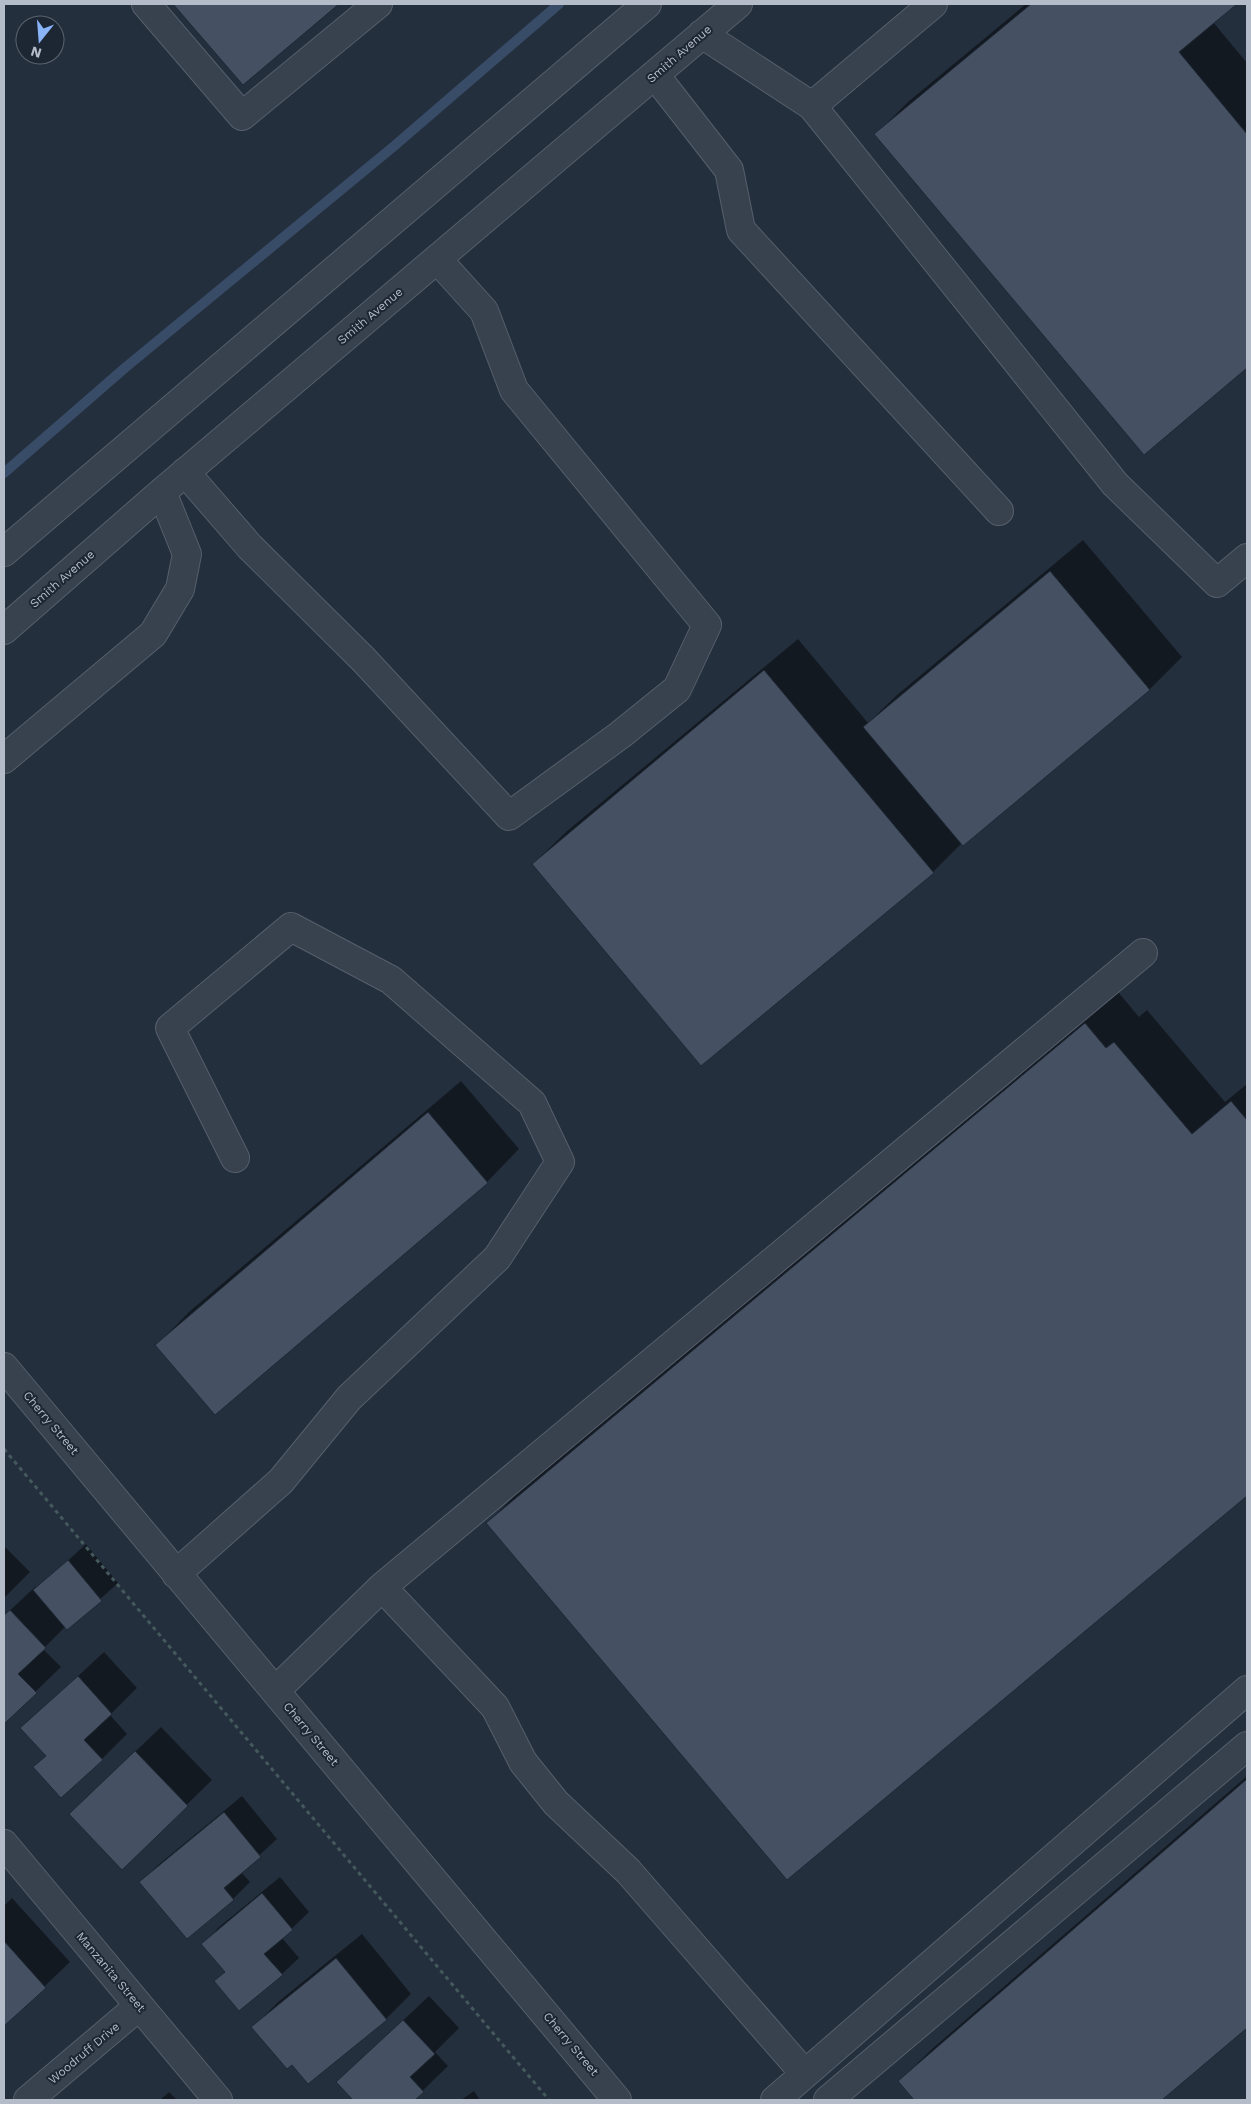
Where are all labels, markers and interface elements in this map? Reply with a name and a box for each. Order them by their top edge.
north arrow [15,15,65,65]
street label: Smith Avenue [644,22,714,86]
text: N [29,43,43,62]
street label: Smith Avenue [335,285,405,347]
street label: Smith Avenue [27,547,97,611]
street label: Cherry Street [20,1388,82,1458]
street label: Cherry Street [280,1699,342,1769]
street label: Manzanita Street [74,1929,148,2015]
street label: Cherry Street [540,2009,602,2079]
street label: Woodruff Drive [46,2019,122,2087]

